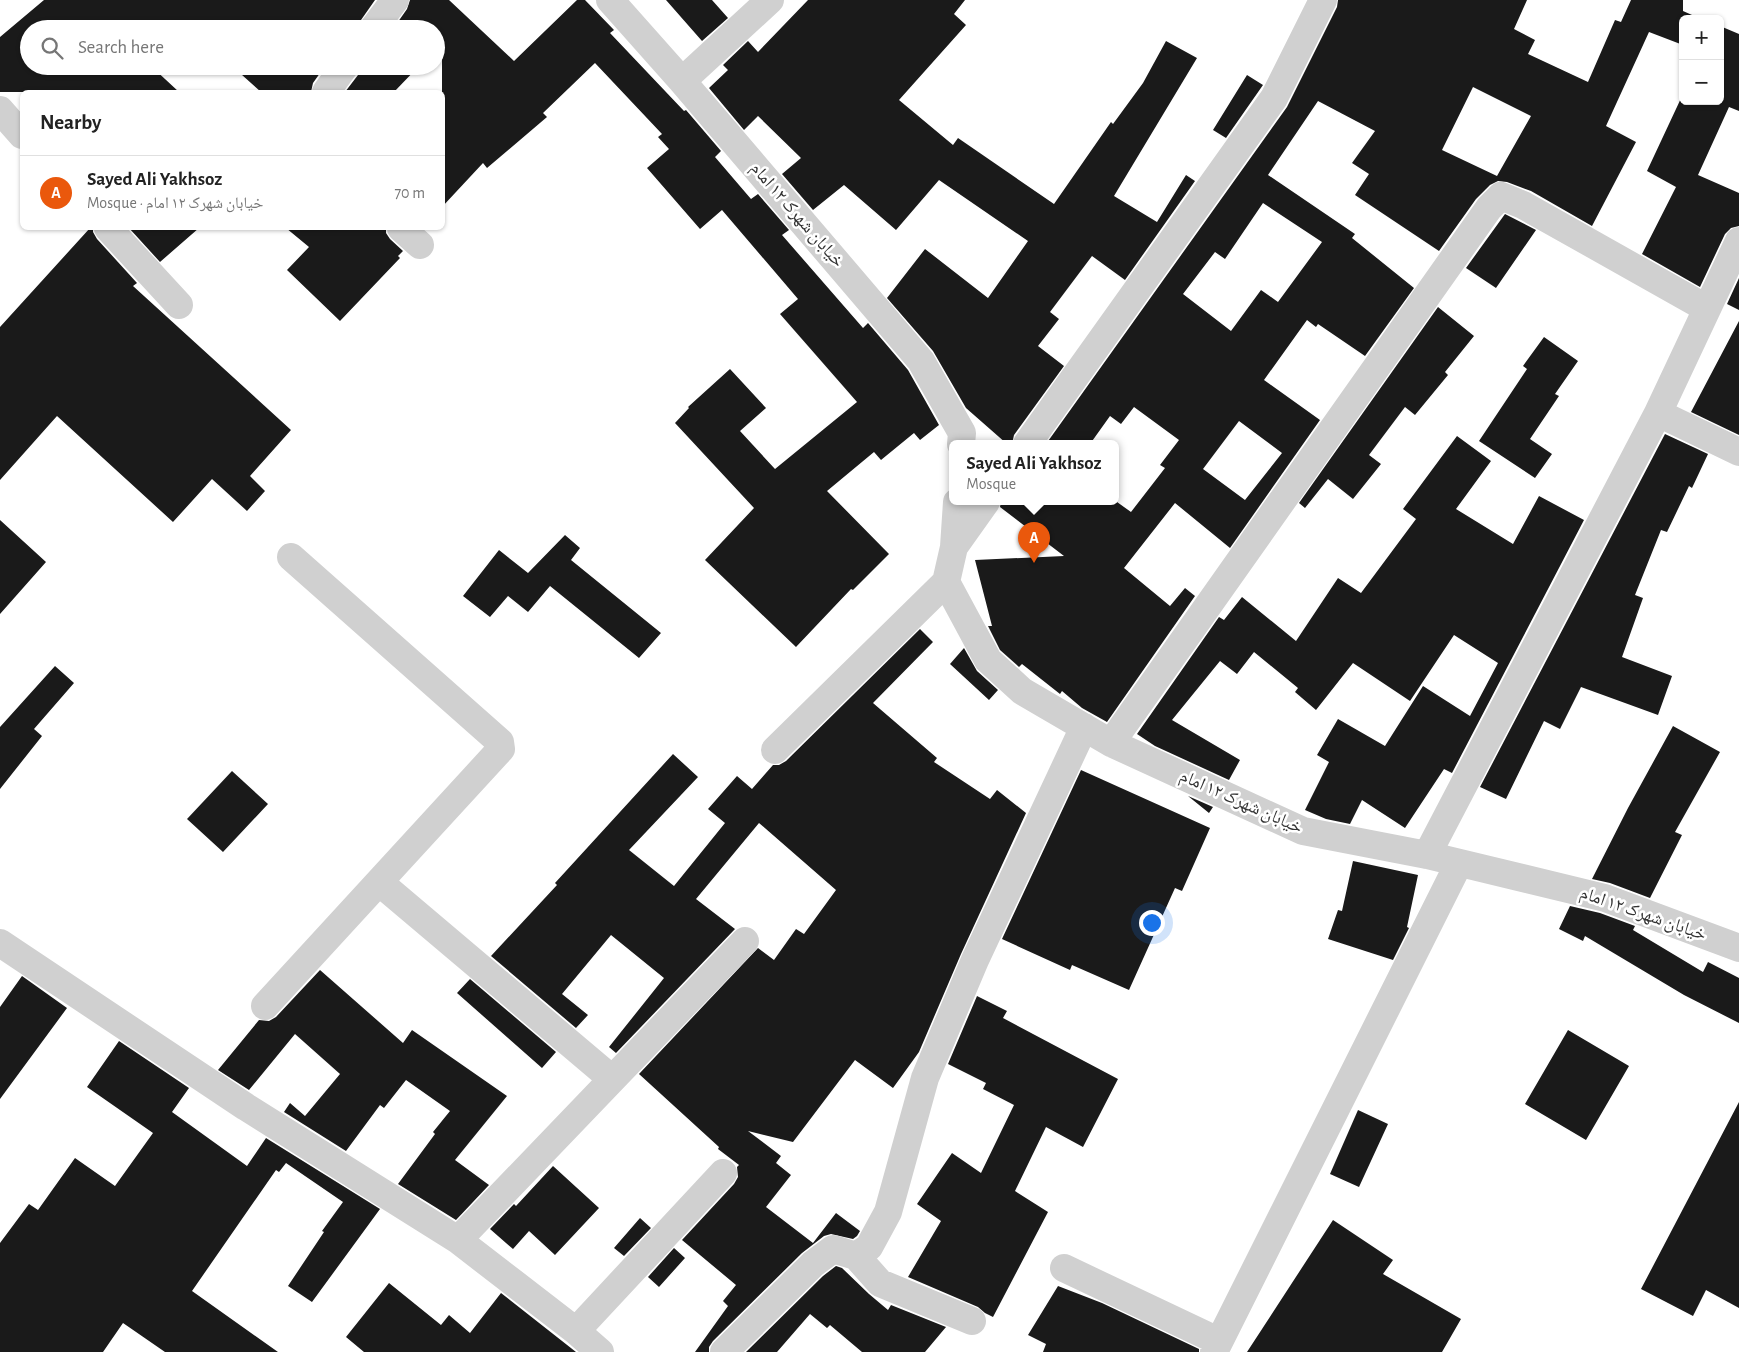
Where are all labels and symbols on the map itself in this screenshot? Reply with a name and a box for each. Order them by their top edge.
street label: خیابان شهرک ۱۲ امام [745,159,847,272]
pin: A [1018,522,1050,563]
street label: خیابان شهرک ۱۲ امام [1176,767,1305,839]
street label: خیابان شهرک ۱۲ امام [1577,884,1709,946]
your location [1139,910,1165,936]

